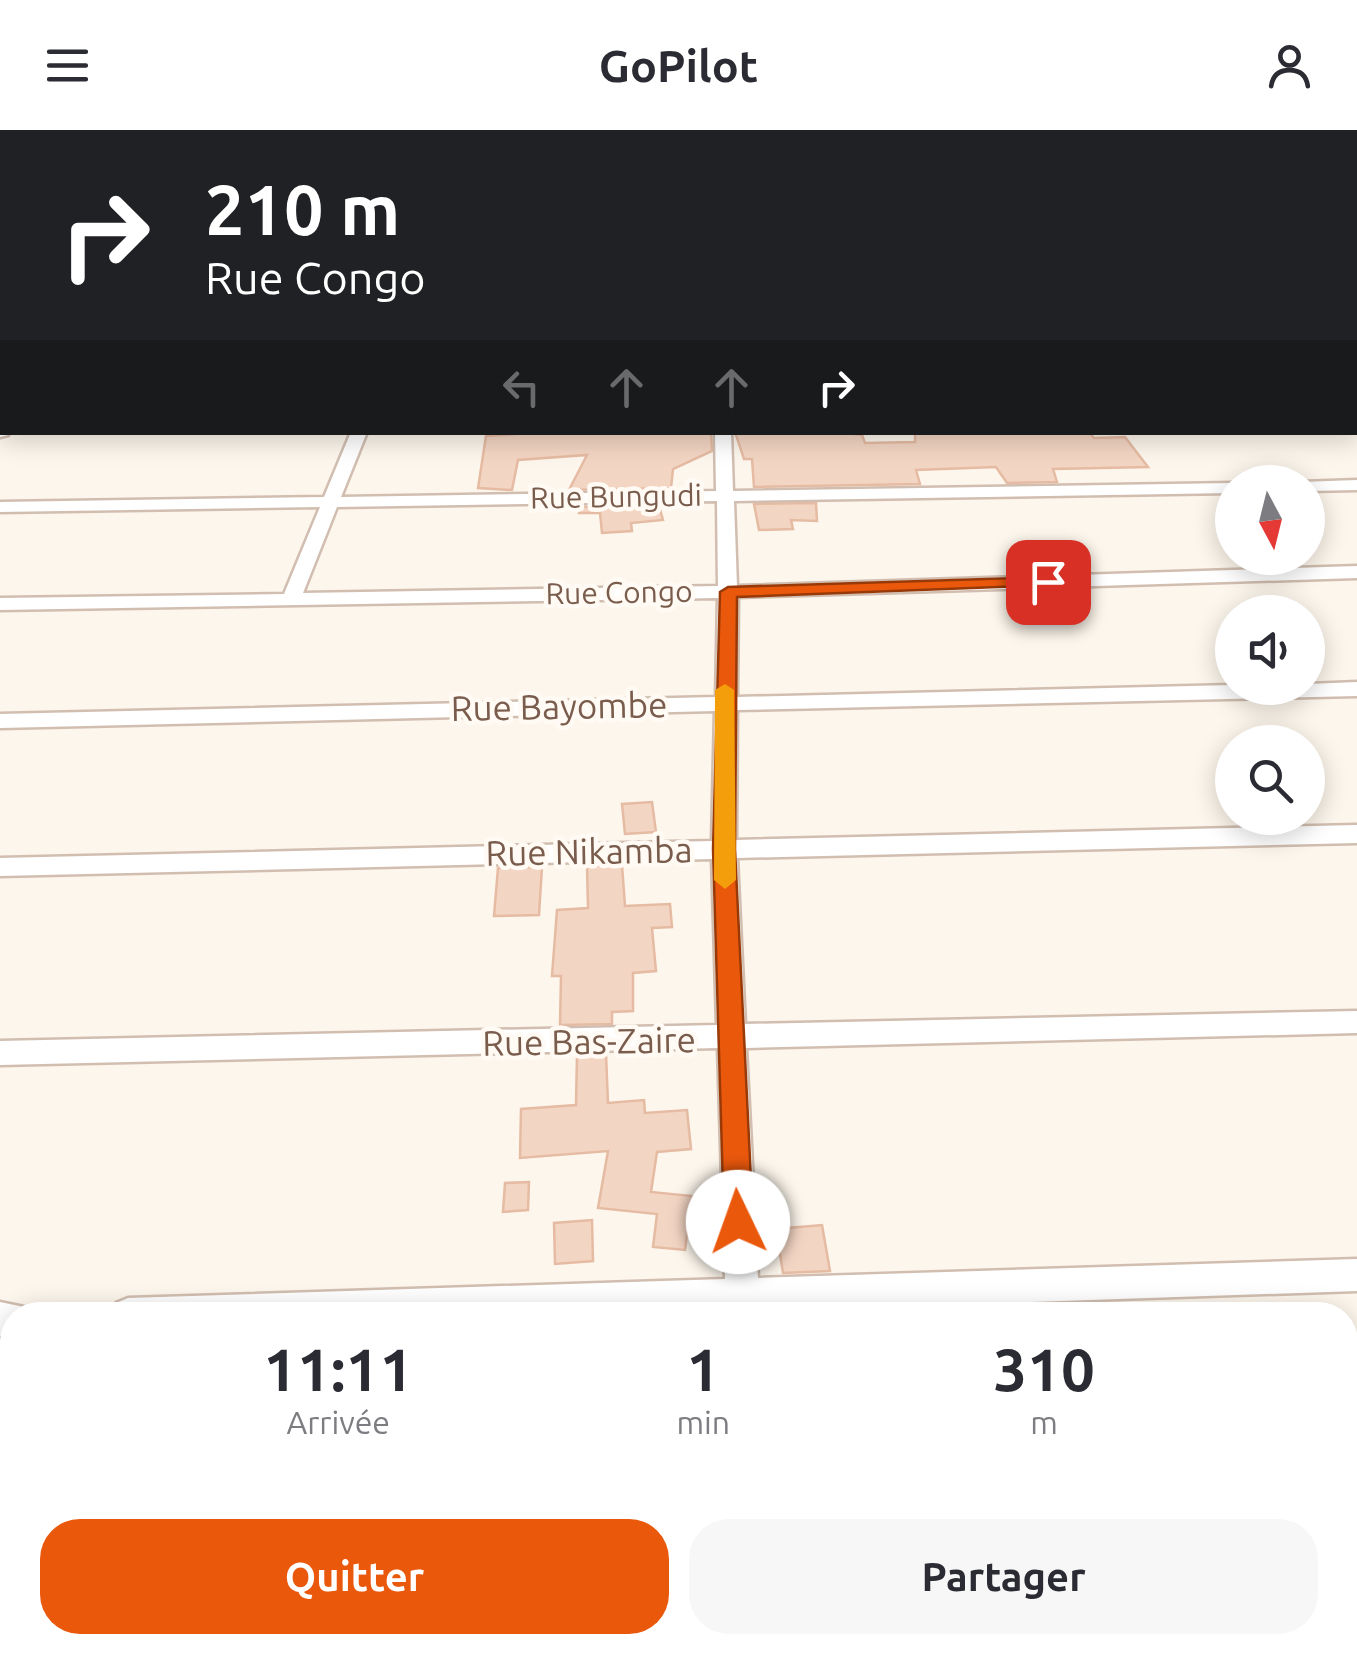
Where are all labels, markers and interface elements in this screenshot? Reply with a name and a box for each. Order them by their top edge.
icon: menu [40,38,95,93]
icon: person [1262,38,1317,93]
text: GoPilot [599,40,758,91]
icon: right [40,170,170,300]
text: 210 m [205,170,400,248]
text: Rue Congo [205,252,426,303]
icon: left [494,360,549,415]
icon: ahead [599,360,654,415]
icon: ahead [704,360,759,415]
icon: right [809,360,864,415]
north arrow [1215,465,1325,575]
map controls [1215,465,1325,835]
street label: Rue Bungudi [530,478,702,514]
pin [1006,540,1091,625]
icon: arrive [1021,555,1076,610]
street label: Rue Congo [545,574,693,610]
button: sound [1215,595,1325,705]
street label: Rue Bayombe [450,684,668,728]
button: search [1215,725,1325,835]
street label: Rue Nikamba [485,829,693,873]
street label: Rue Bas-Zaire [482,1019,696,1063]
position arrow [686,1170,790,1274]
text: 11:11 [263,1335,413,1402]
text: 1 [686,1335,720,1402]
text: 310 [993,1335,1095,1402]
text: Arrivée [286,1404,390,1440]
text: min [676,1404,730,1440]
text: m [1030,1404,1058,1440]
button: Quitter [40,1519,669,1634]
button: Partager [689,1519,1318,1634]

